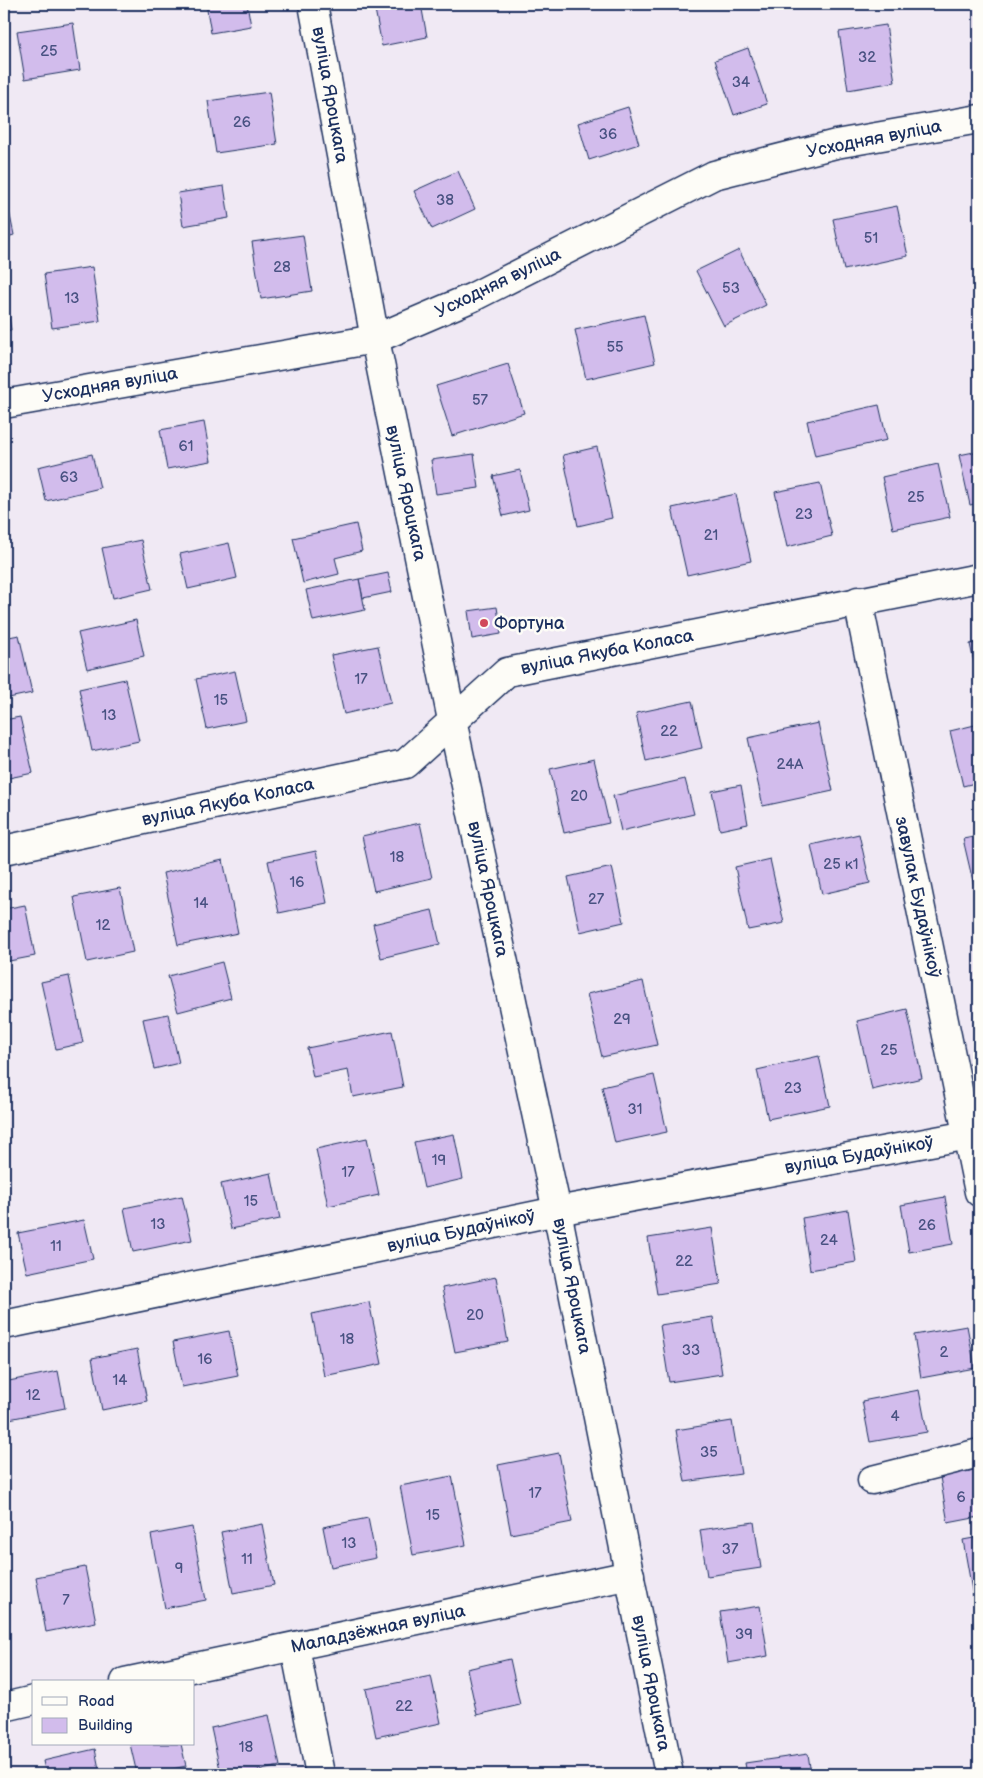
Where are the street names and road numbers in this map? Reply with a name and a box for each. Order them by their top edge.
street label: вуліца Яроцкага [308,25,352,165]
street label: Усходняя вуліца [805,116,944,162]
street label: Усходняя вуліца [432,243,565,322]
street label: Усходняя вуліца [41,363,180,407]
street label: вуліца Яроцкага [381,423,431,563]
street label: вуліца Якуба Коласа [519,625,695,679]
street label: вуліца Якуба Коласа [140,773,316,831]
street label: завулак Будаўнікоў [891,814,946,980]
street label: вуліца Яроцкага [463,819,513,959]
street label: вуліца Будаўнікоў [783,1131,936,1178]
street label: вуліца Будаўнікоў [385,1205,538,1257]
street label: вуліца Яроцкага [548,1216,596,1356]
street label: Маладзёжная вуліца [289,1600,468,1658]
street label: вуліца Яроцкага [627,1613,675,1753]

